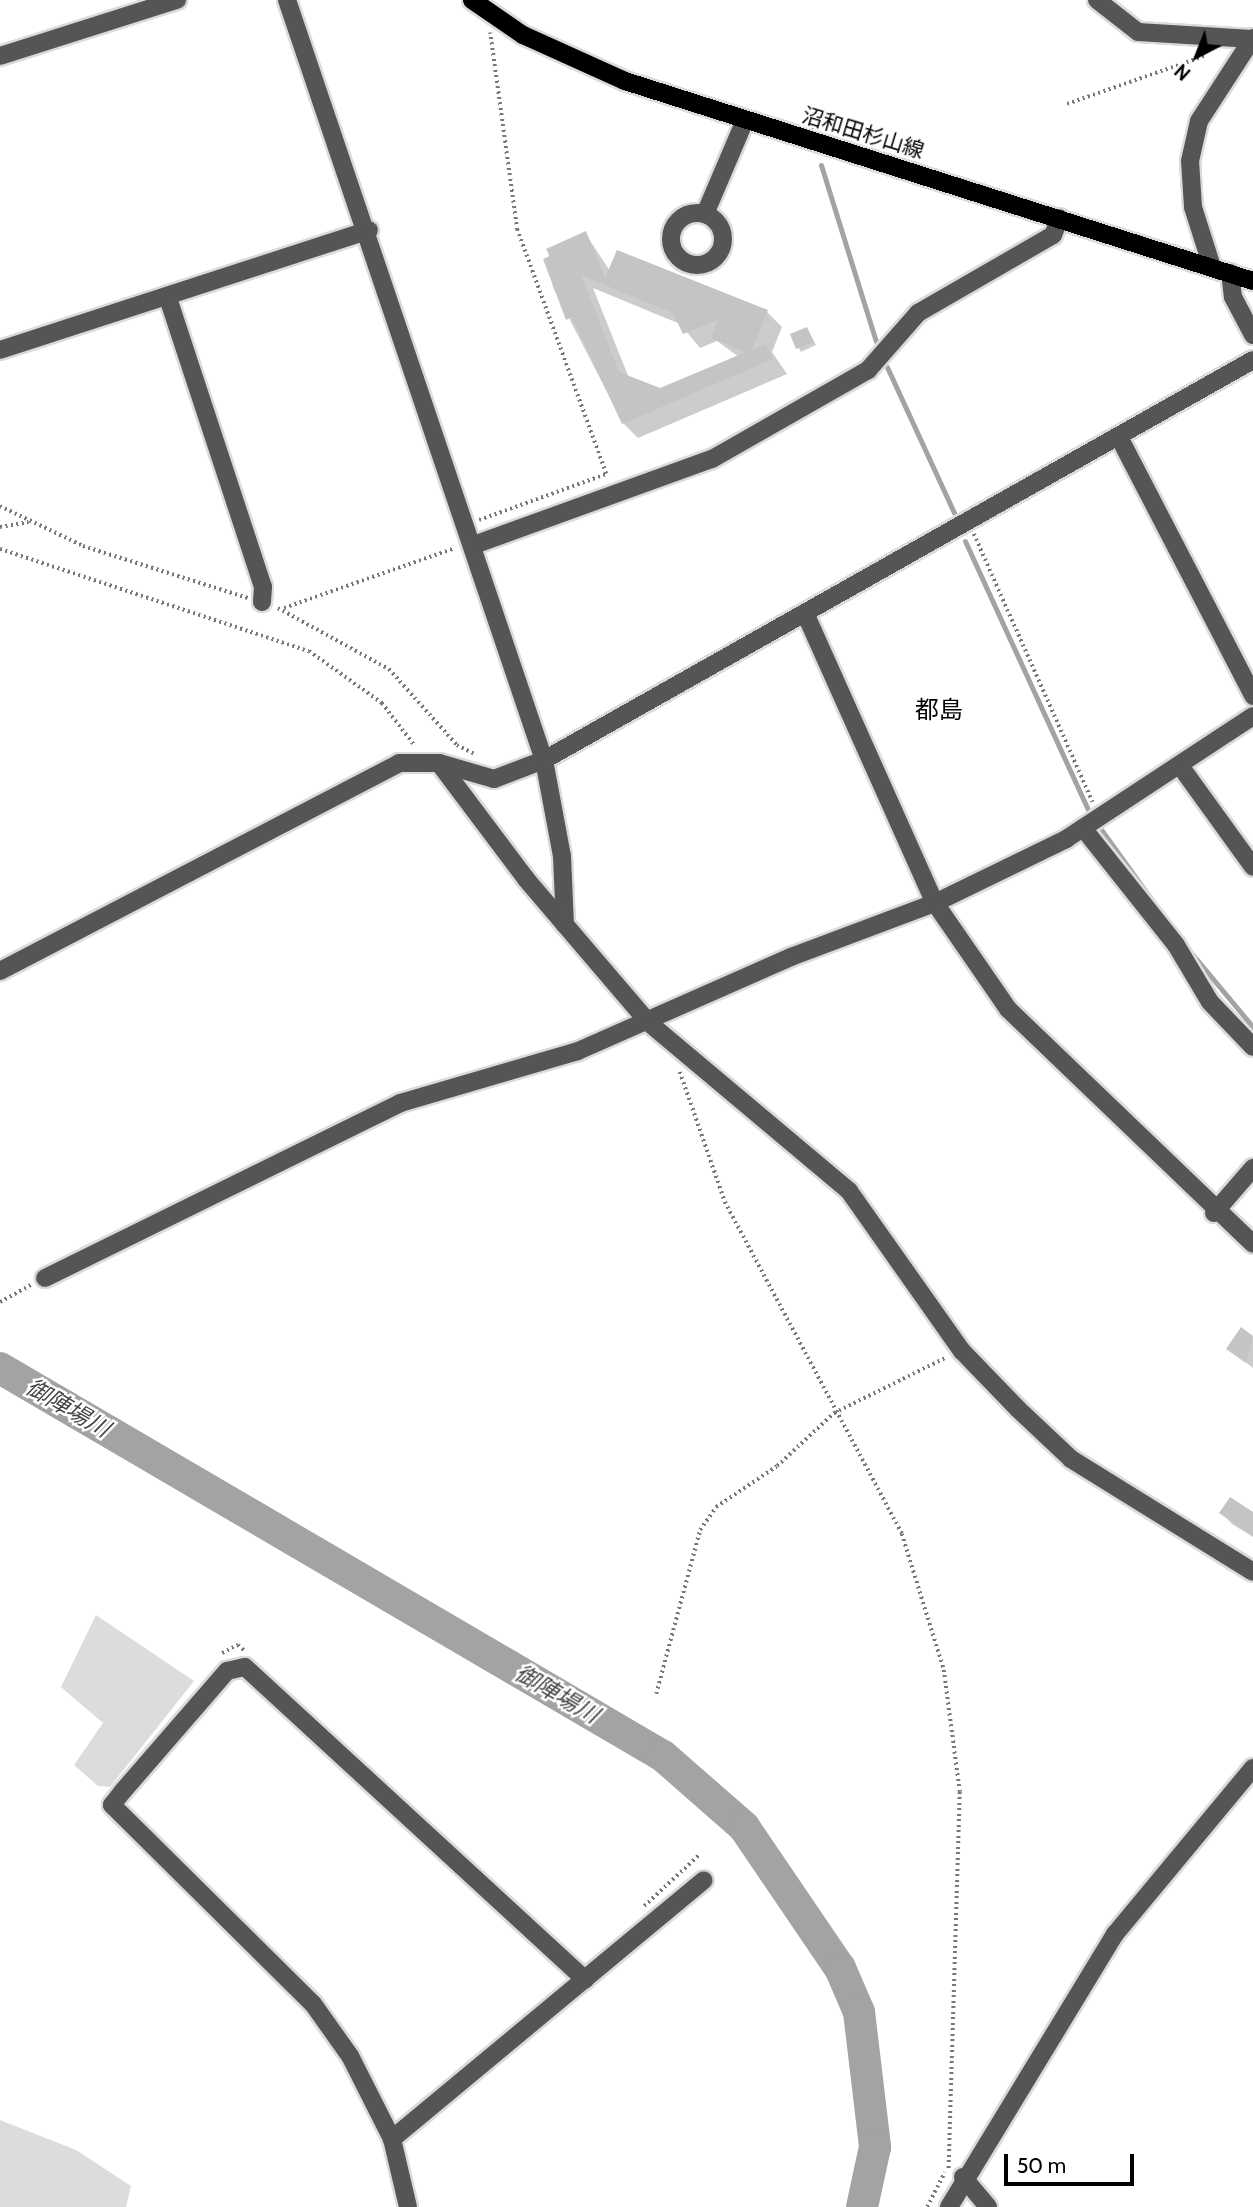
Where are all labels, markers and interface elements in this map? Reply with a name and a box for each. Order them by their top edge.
north arrow [1162,21,1232,91]
text: N [1170,59,1195,85]
street label: 沼和田杉山線 [799,103,927,163]
district label: 都島 [915,696,963,724]
water label: 御陣場川 [21,1373,115,1443]
water label: 御陣場川 [510,1659,604,1729]
scale bar [1008,2140,1138,2184]
text: 50 m [1017,2153,1066,2178]

